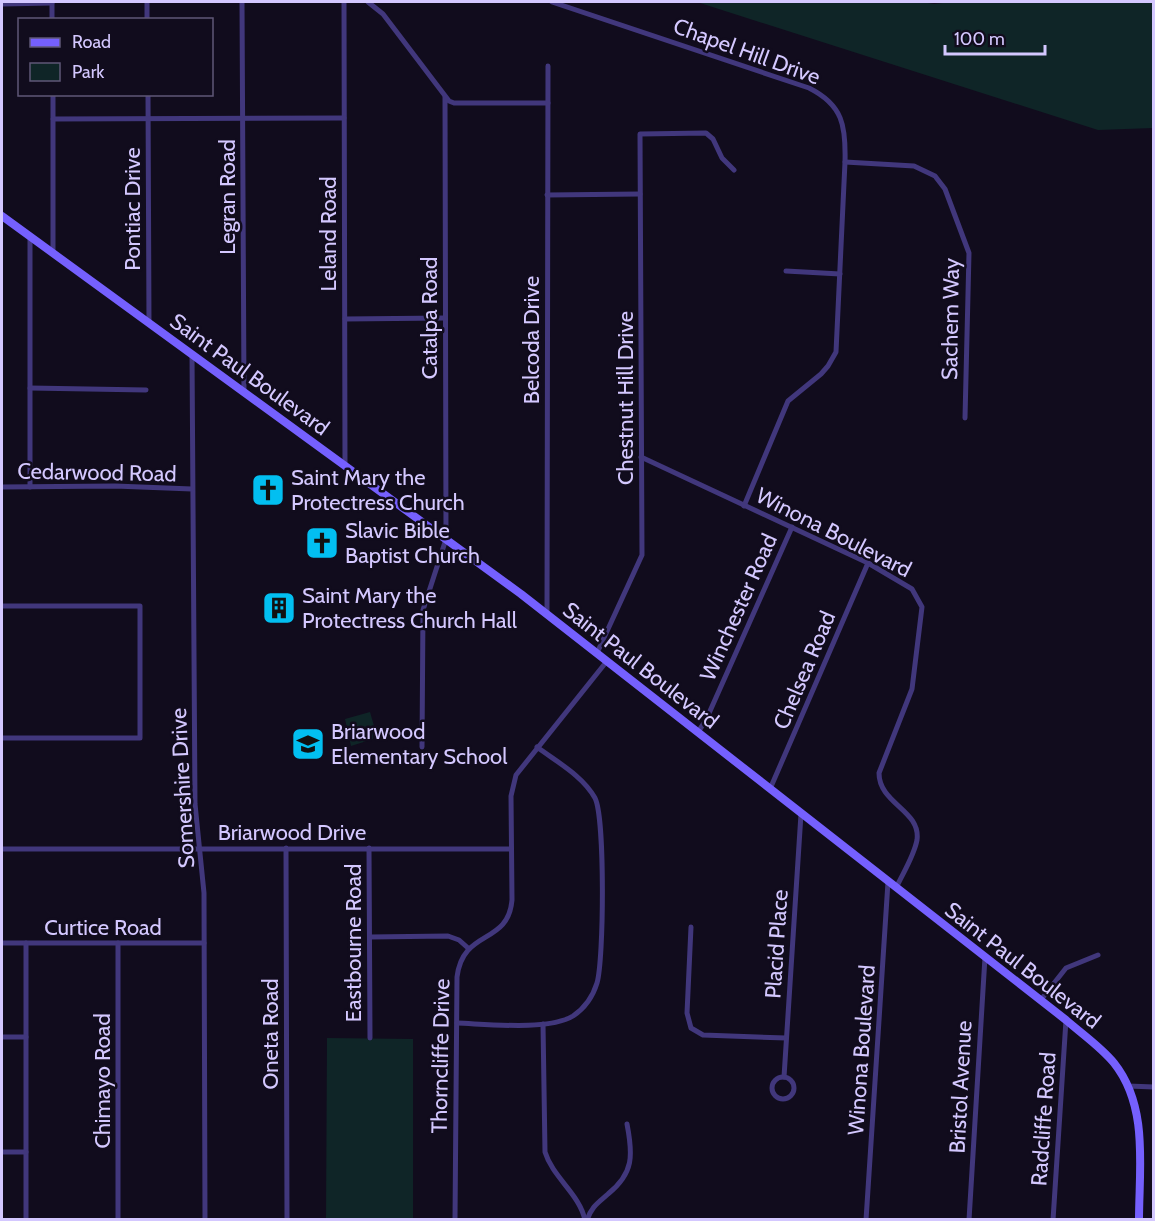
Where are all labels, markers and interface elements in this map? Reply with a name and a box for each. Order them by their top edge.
street label: Chapel Hill Drive [670,12,824,91]
legend [18,18,213,96]
scale bar [945,18,1046,56]
text: 100 m [954,28,1005,50]
text: Road [72,31,111,53]
text: Park [72,61,105,83]
street label: Legran Road [214,139,241,255]
street label: Pontiac Drive [119,147,146,271]
street label: Leland Road [315,177,342,292]
street label: Catalpa Road [416,257,443,379]
street label: Sachem Way [936,258,965,380]
street label: Belcoda Drive [518,276,545,404]
street label: Saint Paul Boulevard [165,308,335,441]
street label: Chestnut Hill Drive [612,311,639,485]
street label: Cedarwood Road [17,458,177,487]
place label: Saint Mary the Protectress Church [291,464,465,516]
church icon: Saint Mary the Protectress Church [250,472,286,508]
street label: Winona Boulevard [752,482,916,583]
place label: Slavic Bible Baptist Church [345,517,480,569]
church icon: Slavic Bible Baptist Church [304,525,340,561]
street label: Winchester Road [694,529,783,685]
place label: Saint Mary the Protectress Church Hall [302,582,518,634]
building icon: Saint Mary the Protectress Church Hall [261,590,297,626]
street label: Saint Paul Boulevard [557,596,724,735]
street label: Chelsea Road [768,607,841,733]
street label: Somershire Drive [165,707,200,869]
place label: Briarwood Elementary School [331,718,508,770]
school or university icon: Briarwood Elementary School [290,726,326,762]
street label: Briarwood Drive [218,819,366,846]
street label: Eastbourne Road [340,864,367,1022]
street label: Placid Place [759,889,794,1000]
street label: Saint Paul Boulevard [939,896,1106,1035]
street label: Curtice Road [44,914,162,941]
street label: Winona Boulevard [842,964,881,1136]
street label: Thorncliffe Drive [426,978,455,1134]
street label: Oneta Road [257,979,284,1090]
street label: Chimayo Road [89,1013,116,1149]
street label: Bristol Avenue [944,1020,977,1154]
street label: Radcliffe Road [1025,1051,1062,1187]

